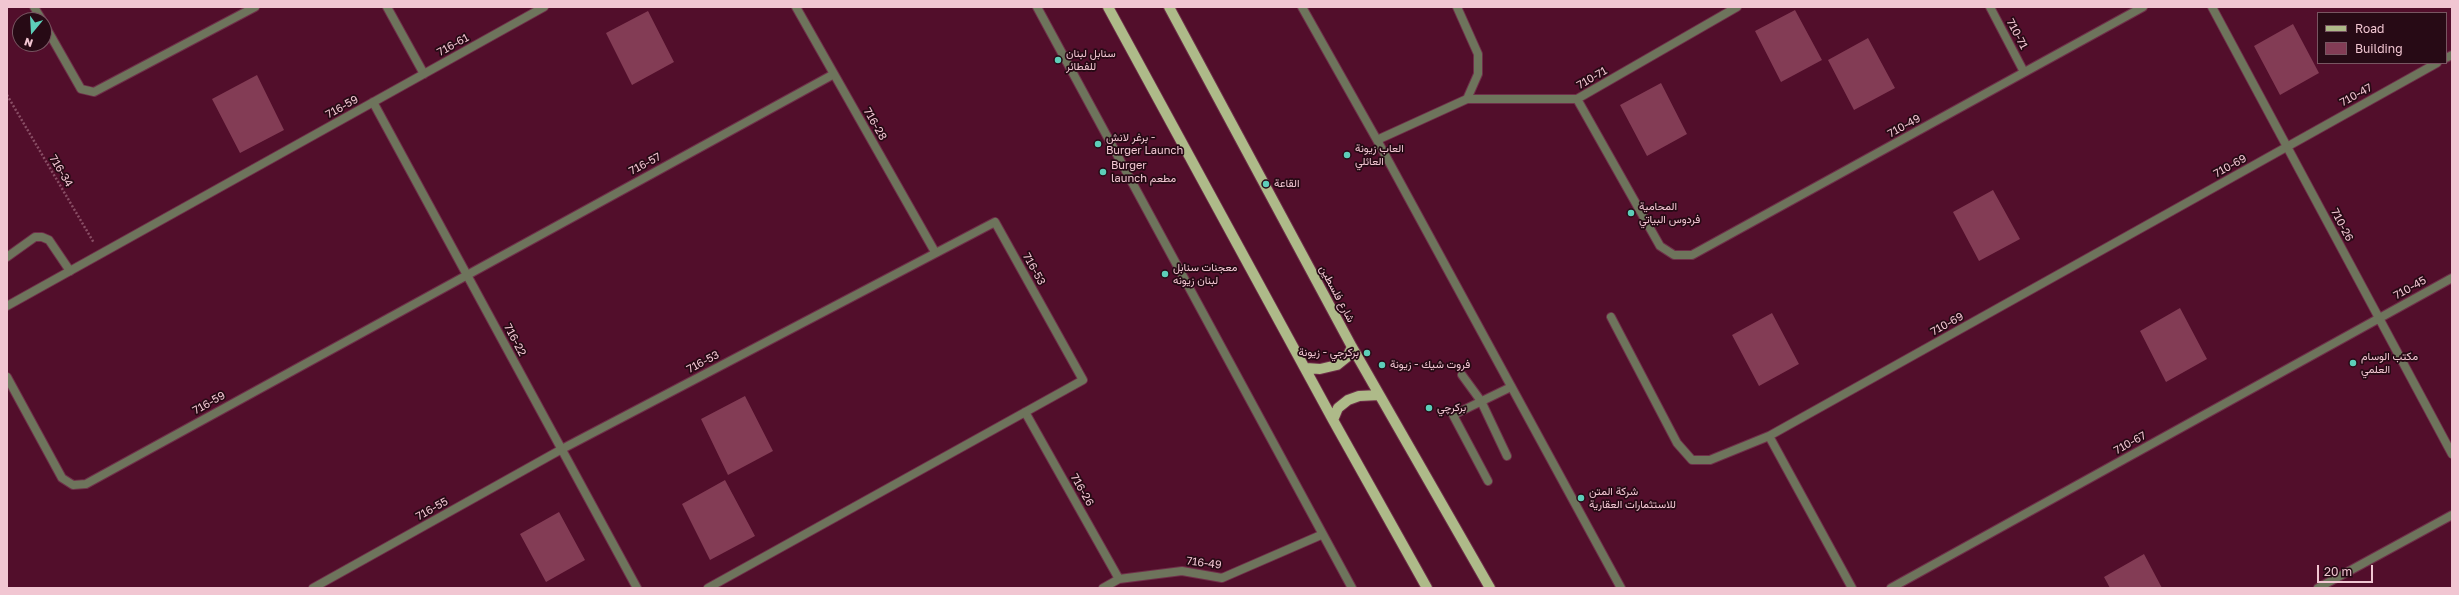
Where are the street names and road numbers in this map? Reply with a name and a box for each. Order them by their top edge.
street label: 710-71 [2004,16,2030,52]
street label: 716-61 [435,31,471,59]
street label: 710-71 [1575,64,1609,92]
street label: 710-47 [2338,81,2374,109]
street label: 716-59 [323,93,361,121]
street label: 716-28 [861,106,889,142]
street label: 710-49 [1885,112,1923,140]
street label: 716-57 [627,150,663,178]
street label: 710-69 [2211,152,2249,180]
street label: 716-34 [46,153,76,189]
street label: 710-26 [2328,206,2356,244]
street label: 716-53 [1020,251,1048,287]
street label: شارع فلسطين [1317,263,1357,325]
street label: 710-45 [2391,274,2429,302]
street label: 710-69 [1928,310,1966,338]
street label: 716-22 [501,322,529,358]
street label: 716-53 [685,348,721,376]
street label: 716-59 [190,389,228,417]
street label: 710-67 [2112,429,2148,457]
street label: 716-26 [1068,472,1096,508]
street label: 716-55 [414,495,450,523]
street label: 716-49 [1186,554,1222,572]

